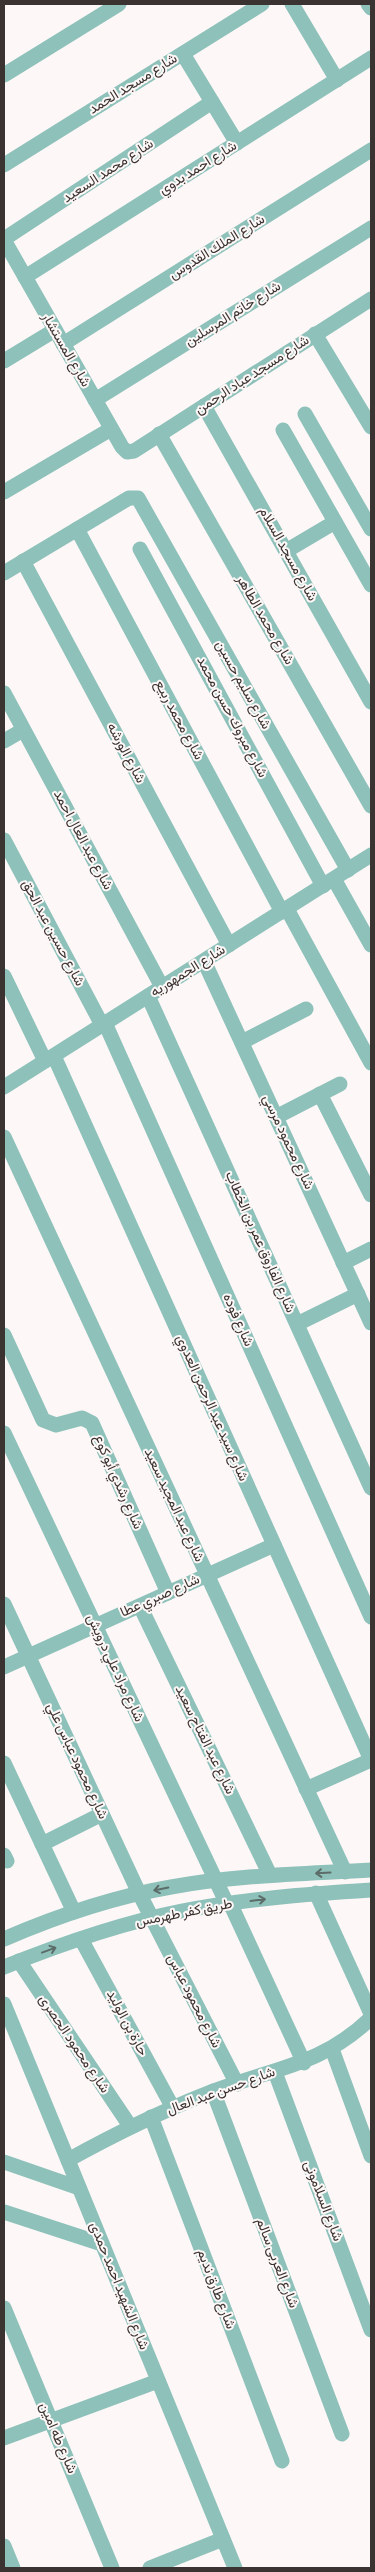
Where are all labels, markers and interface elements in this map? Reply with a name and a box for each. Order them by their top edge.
street label: شارع مسجد الحمد [86,51,181,119]
street label: شارع محمد السعيد [60,137,157,208]
street label: شارع احمد بدوي [157,139,241,201]
street label: شارع الملك القدوس [167,212,269,285]
street label: شارع خاتم المرسلين [183,279,285,352]
street label: شارع المستشار [36,310,93,391]
street label: شارع مسجد عباد الرحمن [192,333,313,420]
street label: شارع مسجد السلام [254,505,320,605]
street label: شارع محمد الطاهر [231,572,296,669]
street label: شارع سليم حسين [210,638,273,733]
street label: شارع مبروك حسن محمد [191,654,270,781]
street label: شارع محمد ربيع [149,678,206,764]
street label: شارع الورشه [102,721,148,787]
street label: شارع عبد العال احمد [48,788,115,894]
street label: شارع حسين عبد الحق [16,878,87,990]
street label: شارع الجمهوريه [148,943,229,1002]
street label: شارع محمود مرسي [256,1093,316,1193]
street label: شارع الفاروق عمر بن الخطاب [220,1169,298,1316]
street label: شارع فوده [217,1291,256,1350]
street label: شارع سيد عبد الرحمن العدوي [170,1333,251,1485]
street label: شارع رشدي أبو كوع [87,1432,146,1533]
street label: شارع عبد المجيد سعيد [139,1446,206,1565]
street label: شارع صبري عطا [118,1572,203,1623]
street label: شارع مراد علي درويش [80,1612,146,1726]
street label: شارع عبد الفتاح سعيد [170,1683,237,1798]
street label: شارع محمود عباس علي [40,1701,110,1823]
one-way arrow [315,1868,331,1877]
one-way arrow [153,1885,169,1894]
one-way arrow [249,1895,265,1905]
street label: طريق كفر طهرمس [135,1897,234,1930]
one-way arrow [41,1945,57,1954]
street label: شارع محمود عباس [162,1952,224,2051]
street label: حارة بن الوليد [103,1988,150,2059]
street label: شارع محمود الحصرى [34,1992,112,2097]
street label: شارع حسن عبد العال [165,2065,278,2120]
street label: شارع السلامونى [298,2159,345,2244]
street label: شارع العربى سالم [251,2216,301,2311]
street label: شارع الشهيد احمد حمدى [84,2220,151,2353]
street label: شارع طارق نديم [192,2247,238,2332]
street label: شارع طه امين [34,2401,79,2477]

